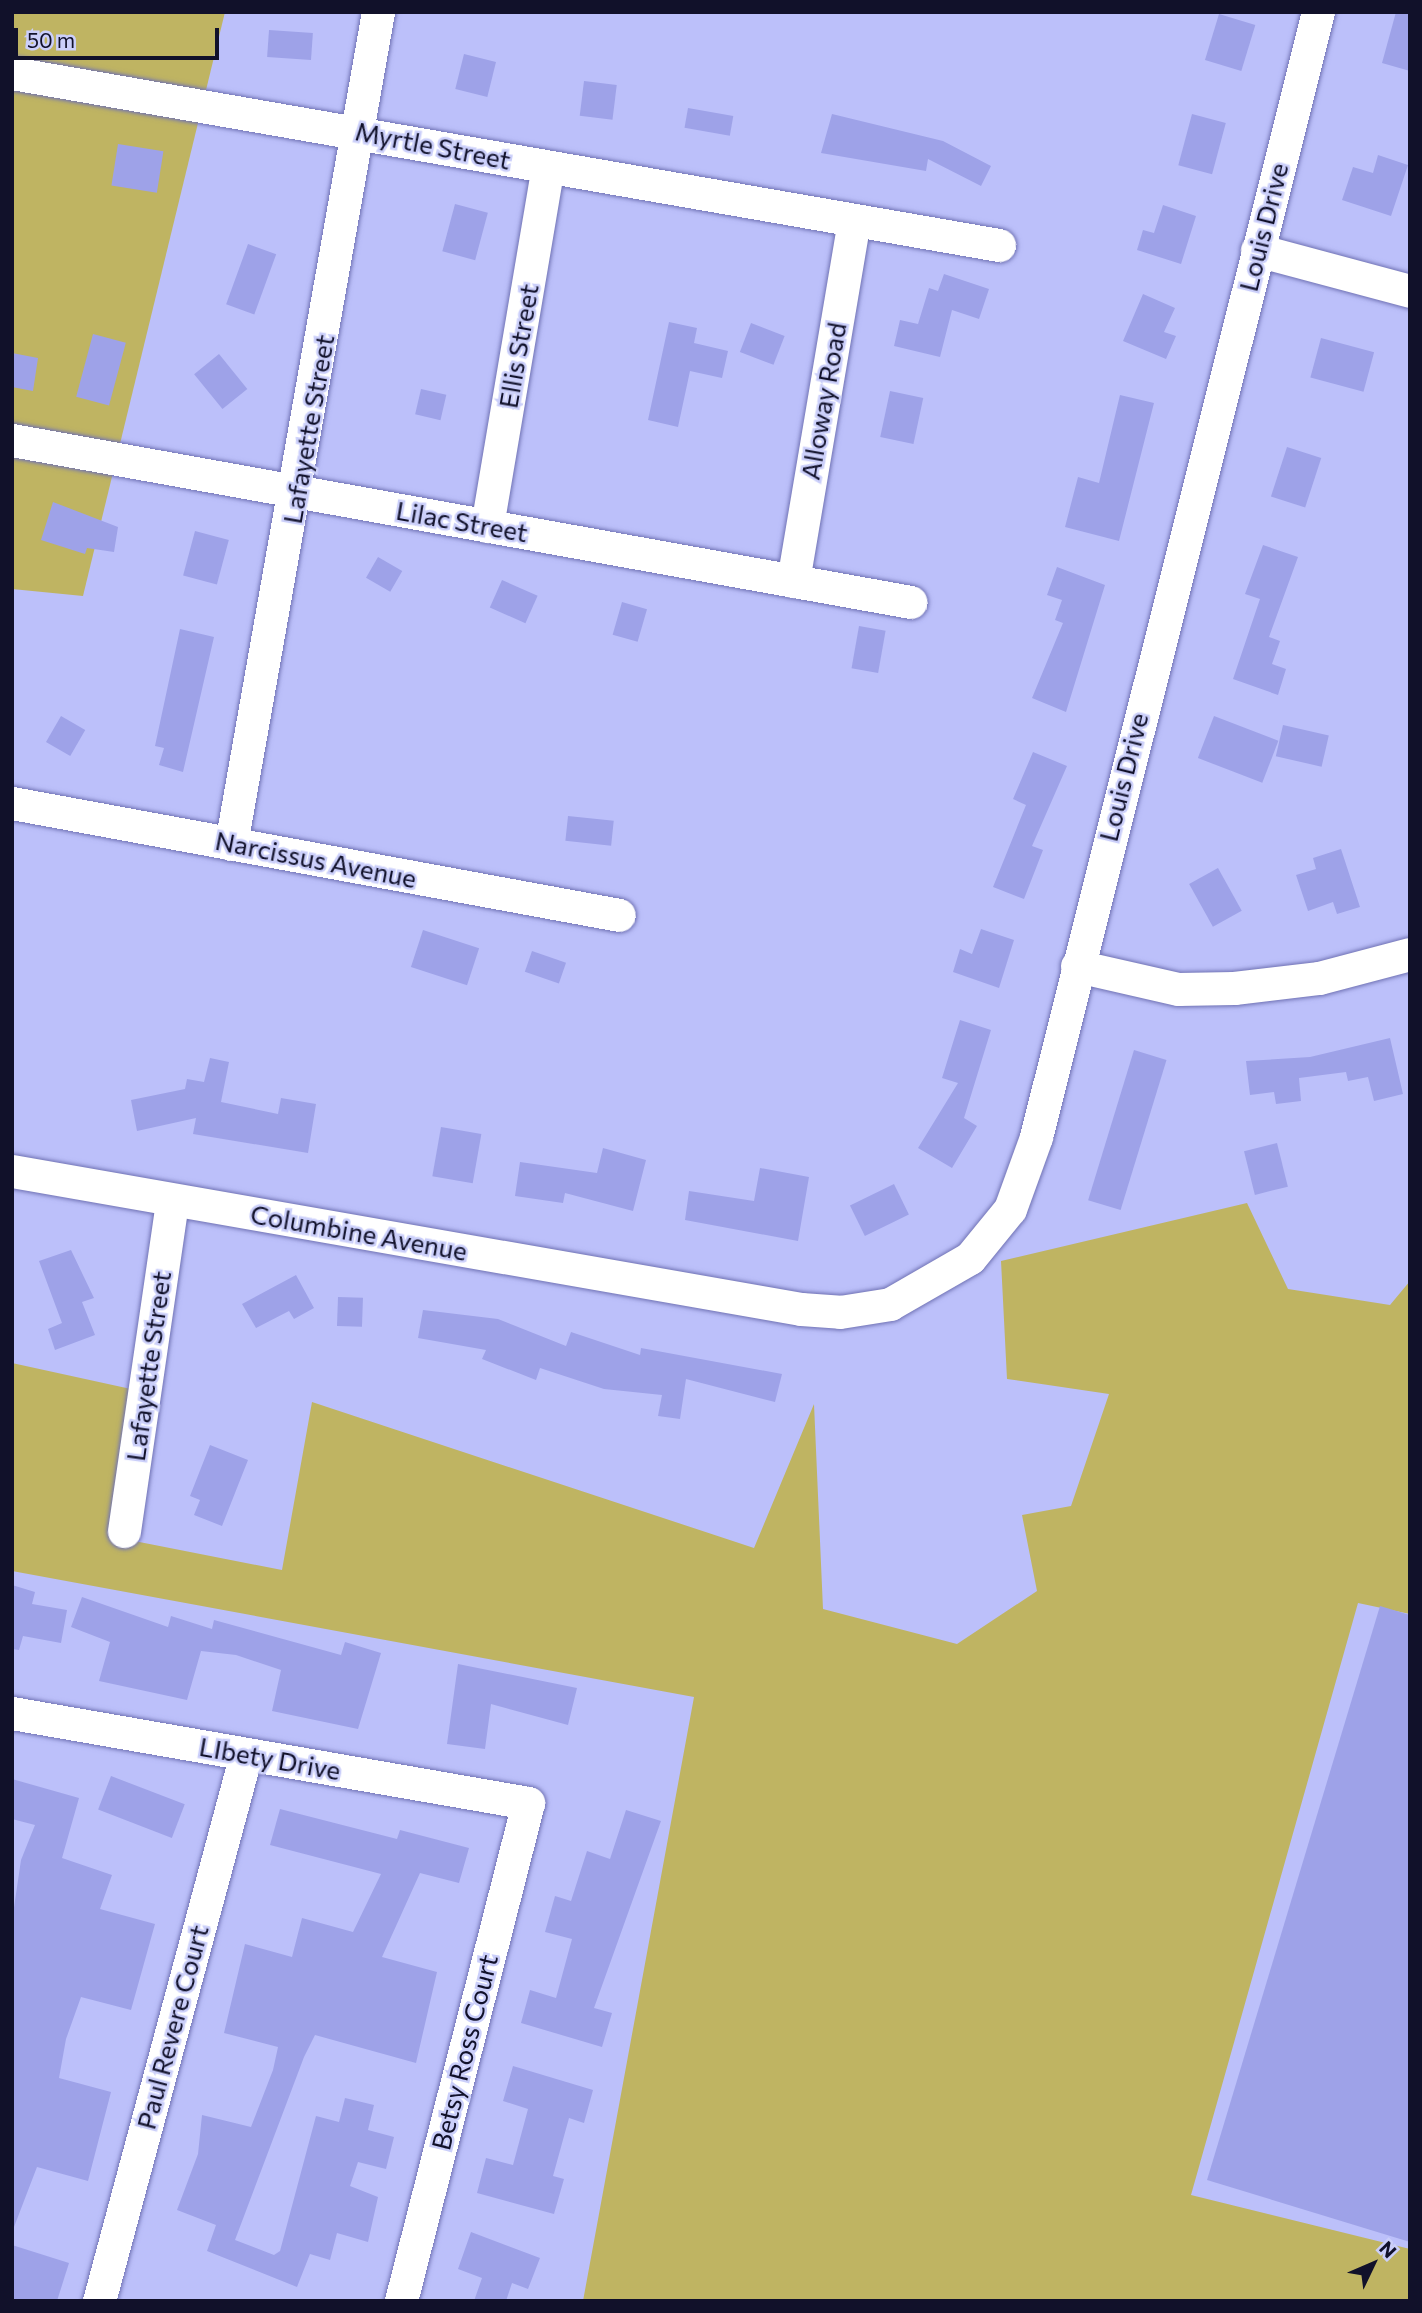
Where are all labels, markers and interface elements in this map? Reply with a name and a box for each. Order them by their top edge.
scale bar [18,14,222,58]
text: 50 m [27,27,75,52]
street label: Myrtle Street [353,115,513,175]
street label: Louis Drive [1232,160,1294,294]
street label: Ellis Street [492,281,544,411]
street label: Alloway Road [794,320,852,482]
street label: Lafayette Street [276,332,340,526]
street label: Lilac Street [394,494,530,548]
street label: Louis Drive [1092,710,1154,844]
street label: Narcissus Avenue [213,824,419,894]
street label: Columbine Avenue [248,1198,470,1266]
street label: Lafayette Street [119,1269,177,1463]
street label: LIbety Drive [197,1730,343,1786]
street label: Paul Revere Court [130,1921,214,2133]
street label: Betsy Ross Court [425,1951,503,2153]
north arrow [1338,2229,1408,2299]
text: N [1375,2236,1402,2262]

